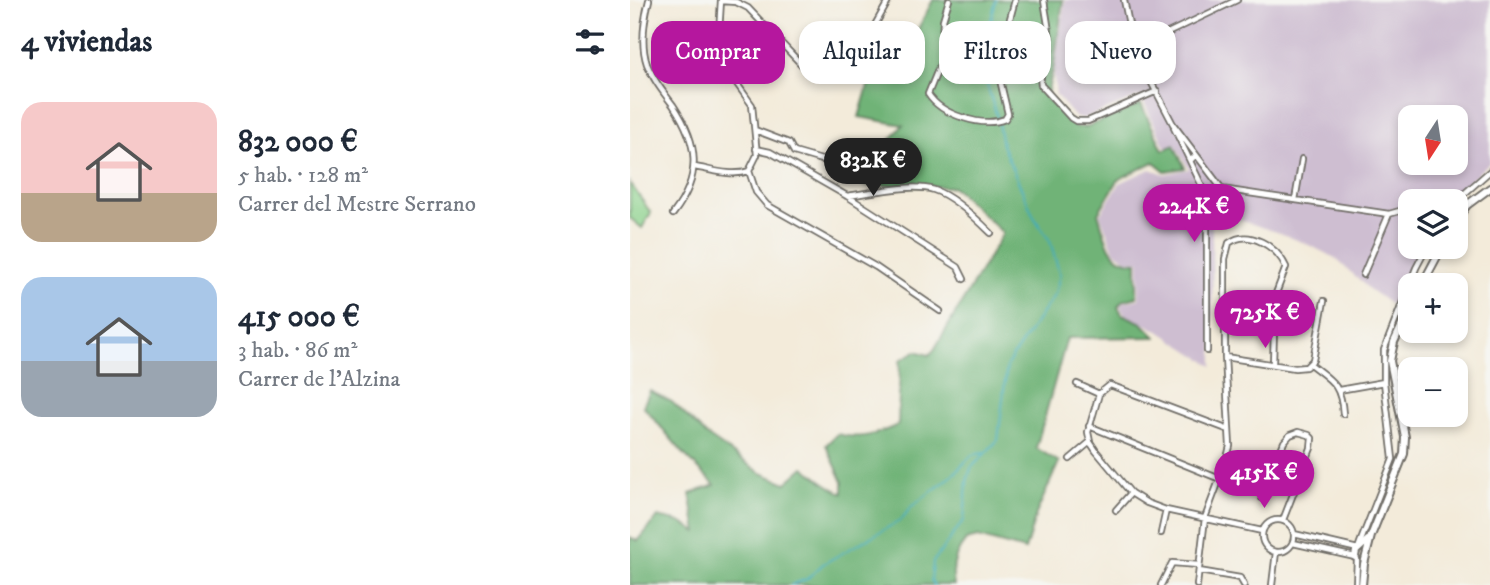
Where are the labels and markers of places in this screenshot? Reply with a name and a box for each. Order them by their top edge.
pin: 832K € [816,138,930,198]
pin: 224K € [1137,184,1251,244]
pin: 725K € [1208,290,1322,350]
pin: 415K € [1207,450,1321,510]

